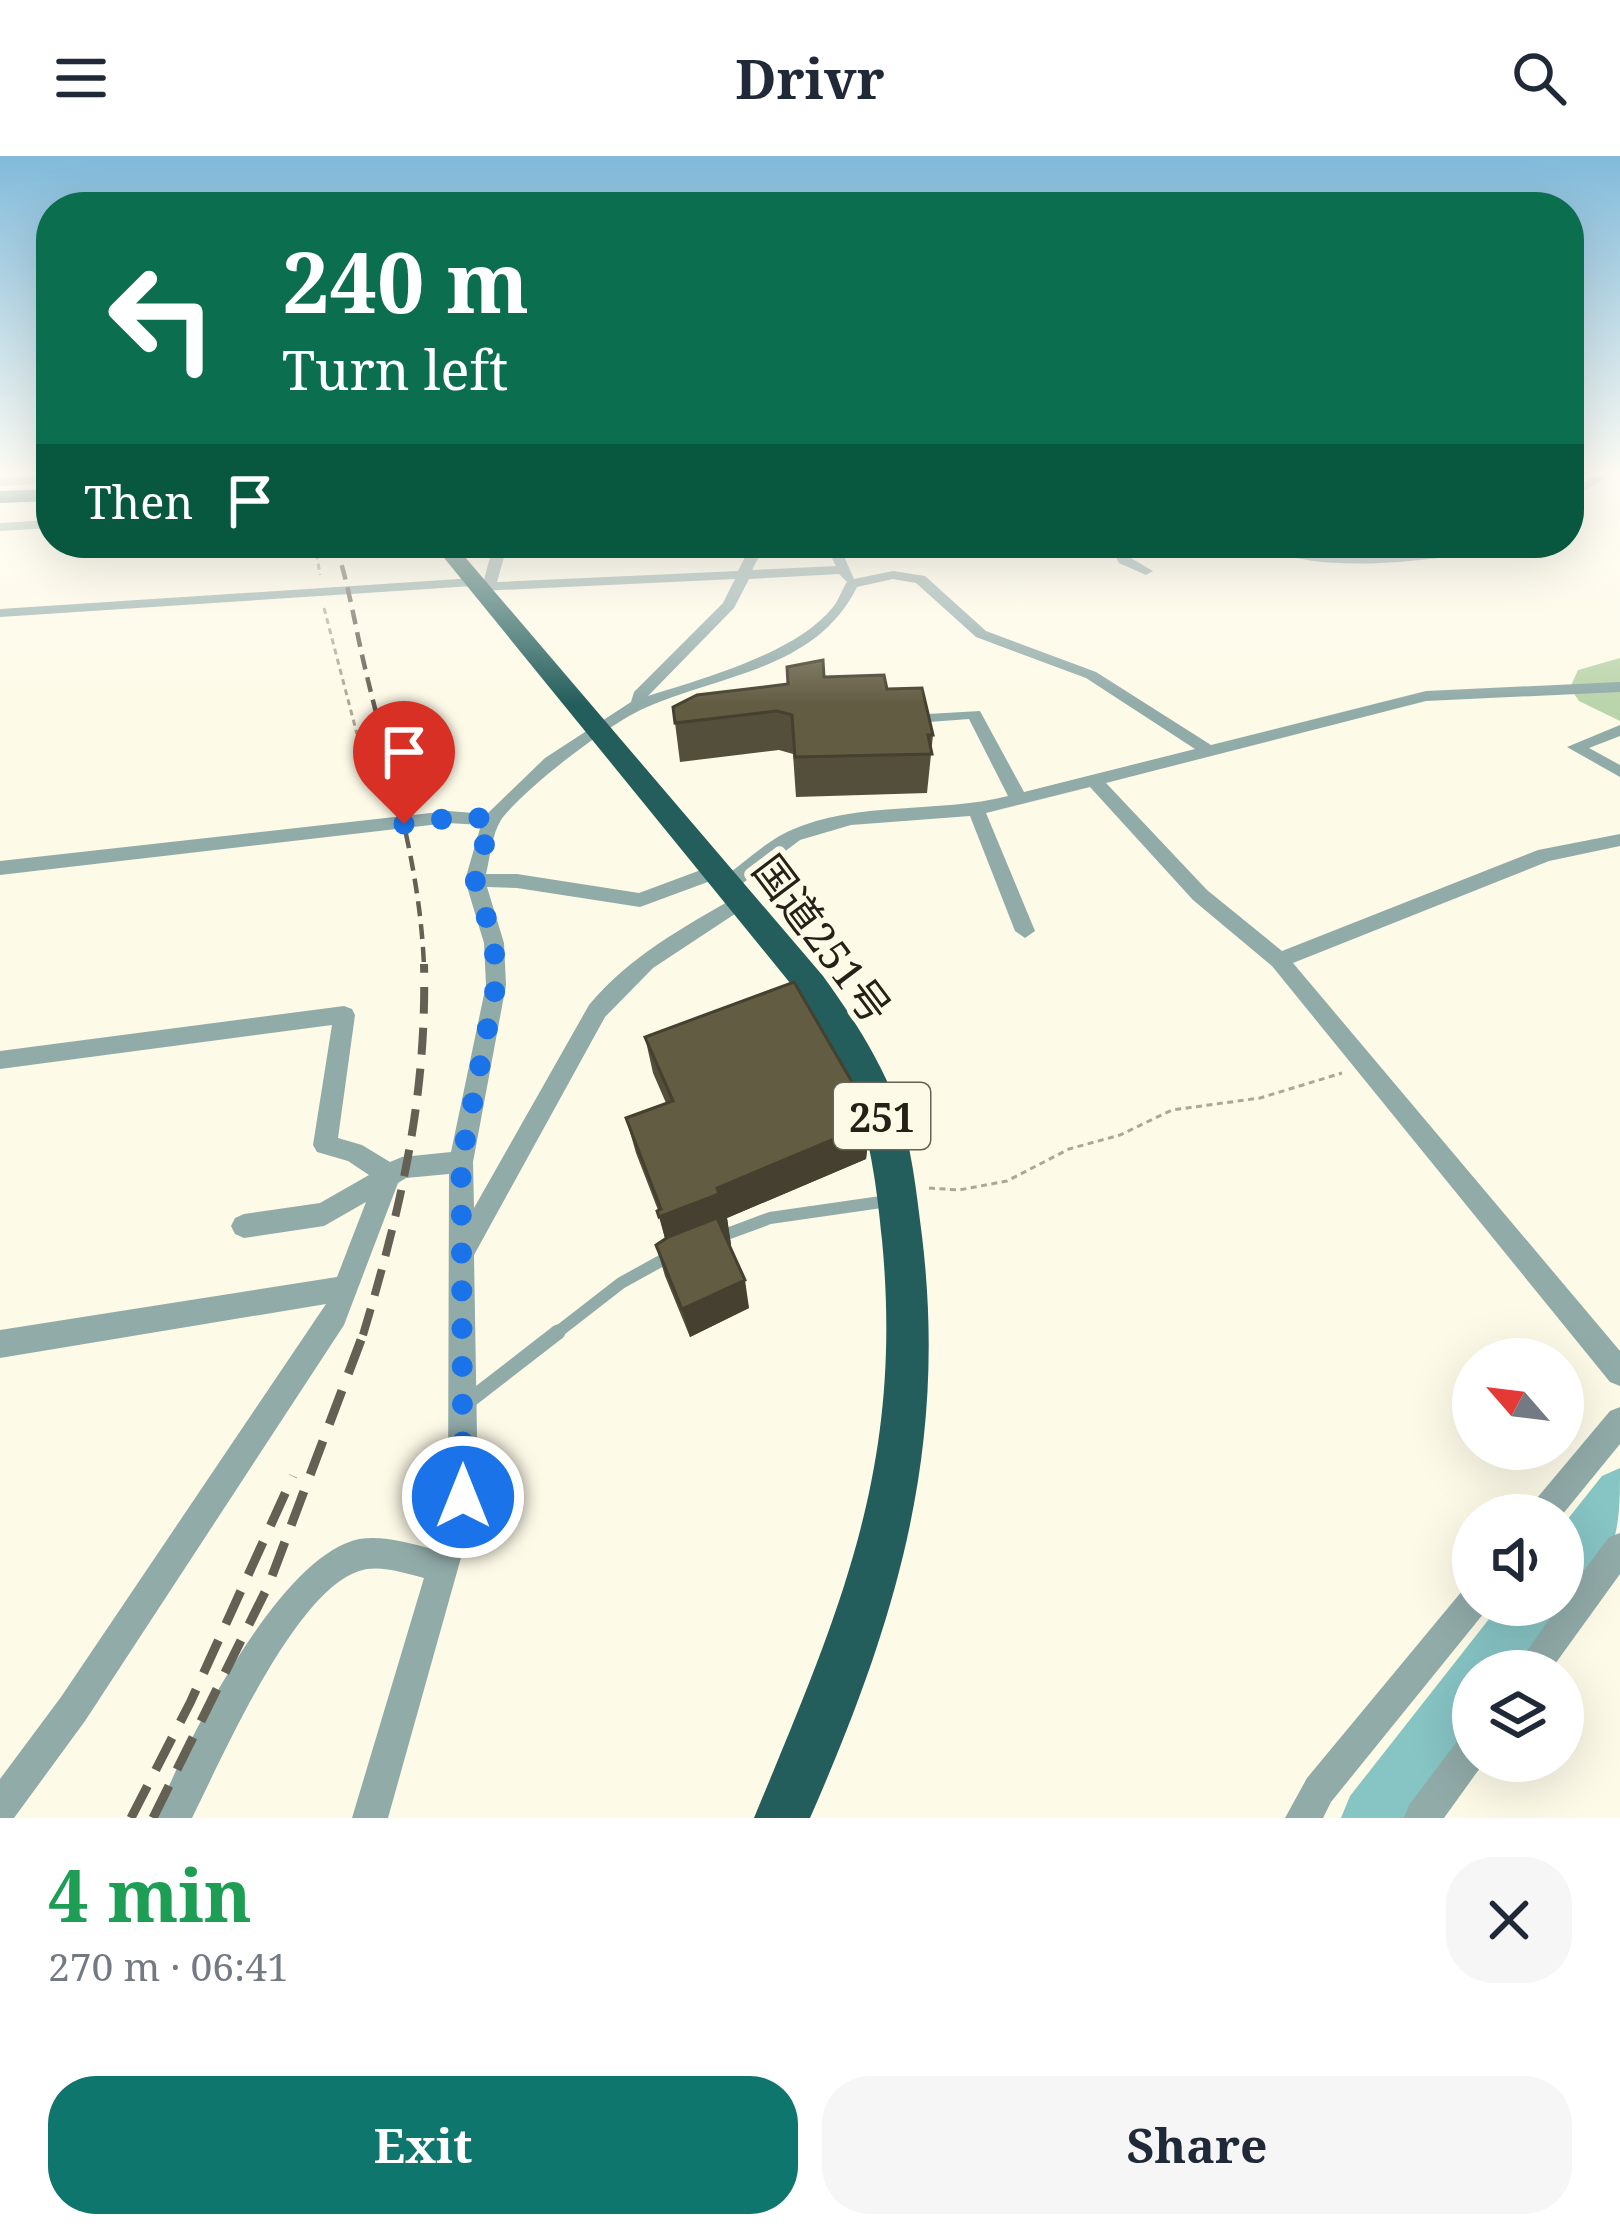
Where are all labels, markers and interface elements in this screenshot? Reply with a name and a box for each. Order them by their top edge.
text: Drivr [735,41,885,115]
icon: menu [48,45,114,111]
icon: search [1506,45,1572,111]
text: 240 m [282,223,529,338]
icon: left [84,240,240,396]
text: Turn left [282,332,508,406]
icon: arrive [217,468,283,534]
text: Then [84,471,193,532]
pin [353,701,455,824]
icon: arrive [371,719,437,785]
street label: 国道251号 [741,842,905,1034]
road number: 251 [834,1083,930,1149]
north arrow [1452,1338,1584,1470]
map controls [1452,1338,1584,1782]
position arrow [400,1434,526,1560]
button: sound [1452,1494,1584,1626]
button: layers [1452,1650,1584,1782]
text: 4 min [48,1845,252,1943]
button: close [1446,1857,1572,1983]
text: 270 m · 06:41 [48,1939,289,1992]
button: Exit [48,2076,798,2214]
button: Share [822,2076,1572,2214]

